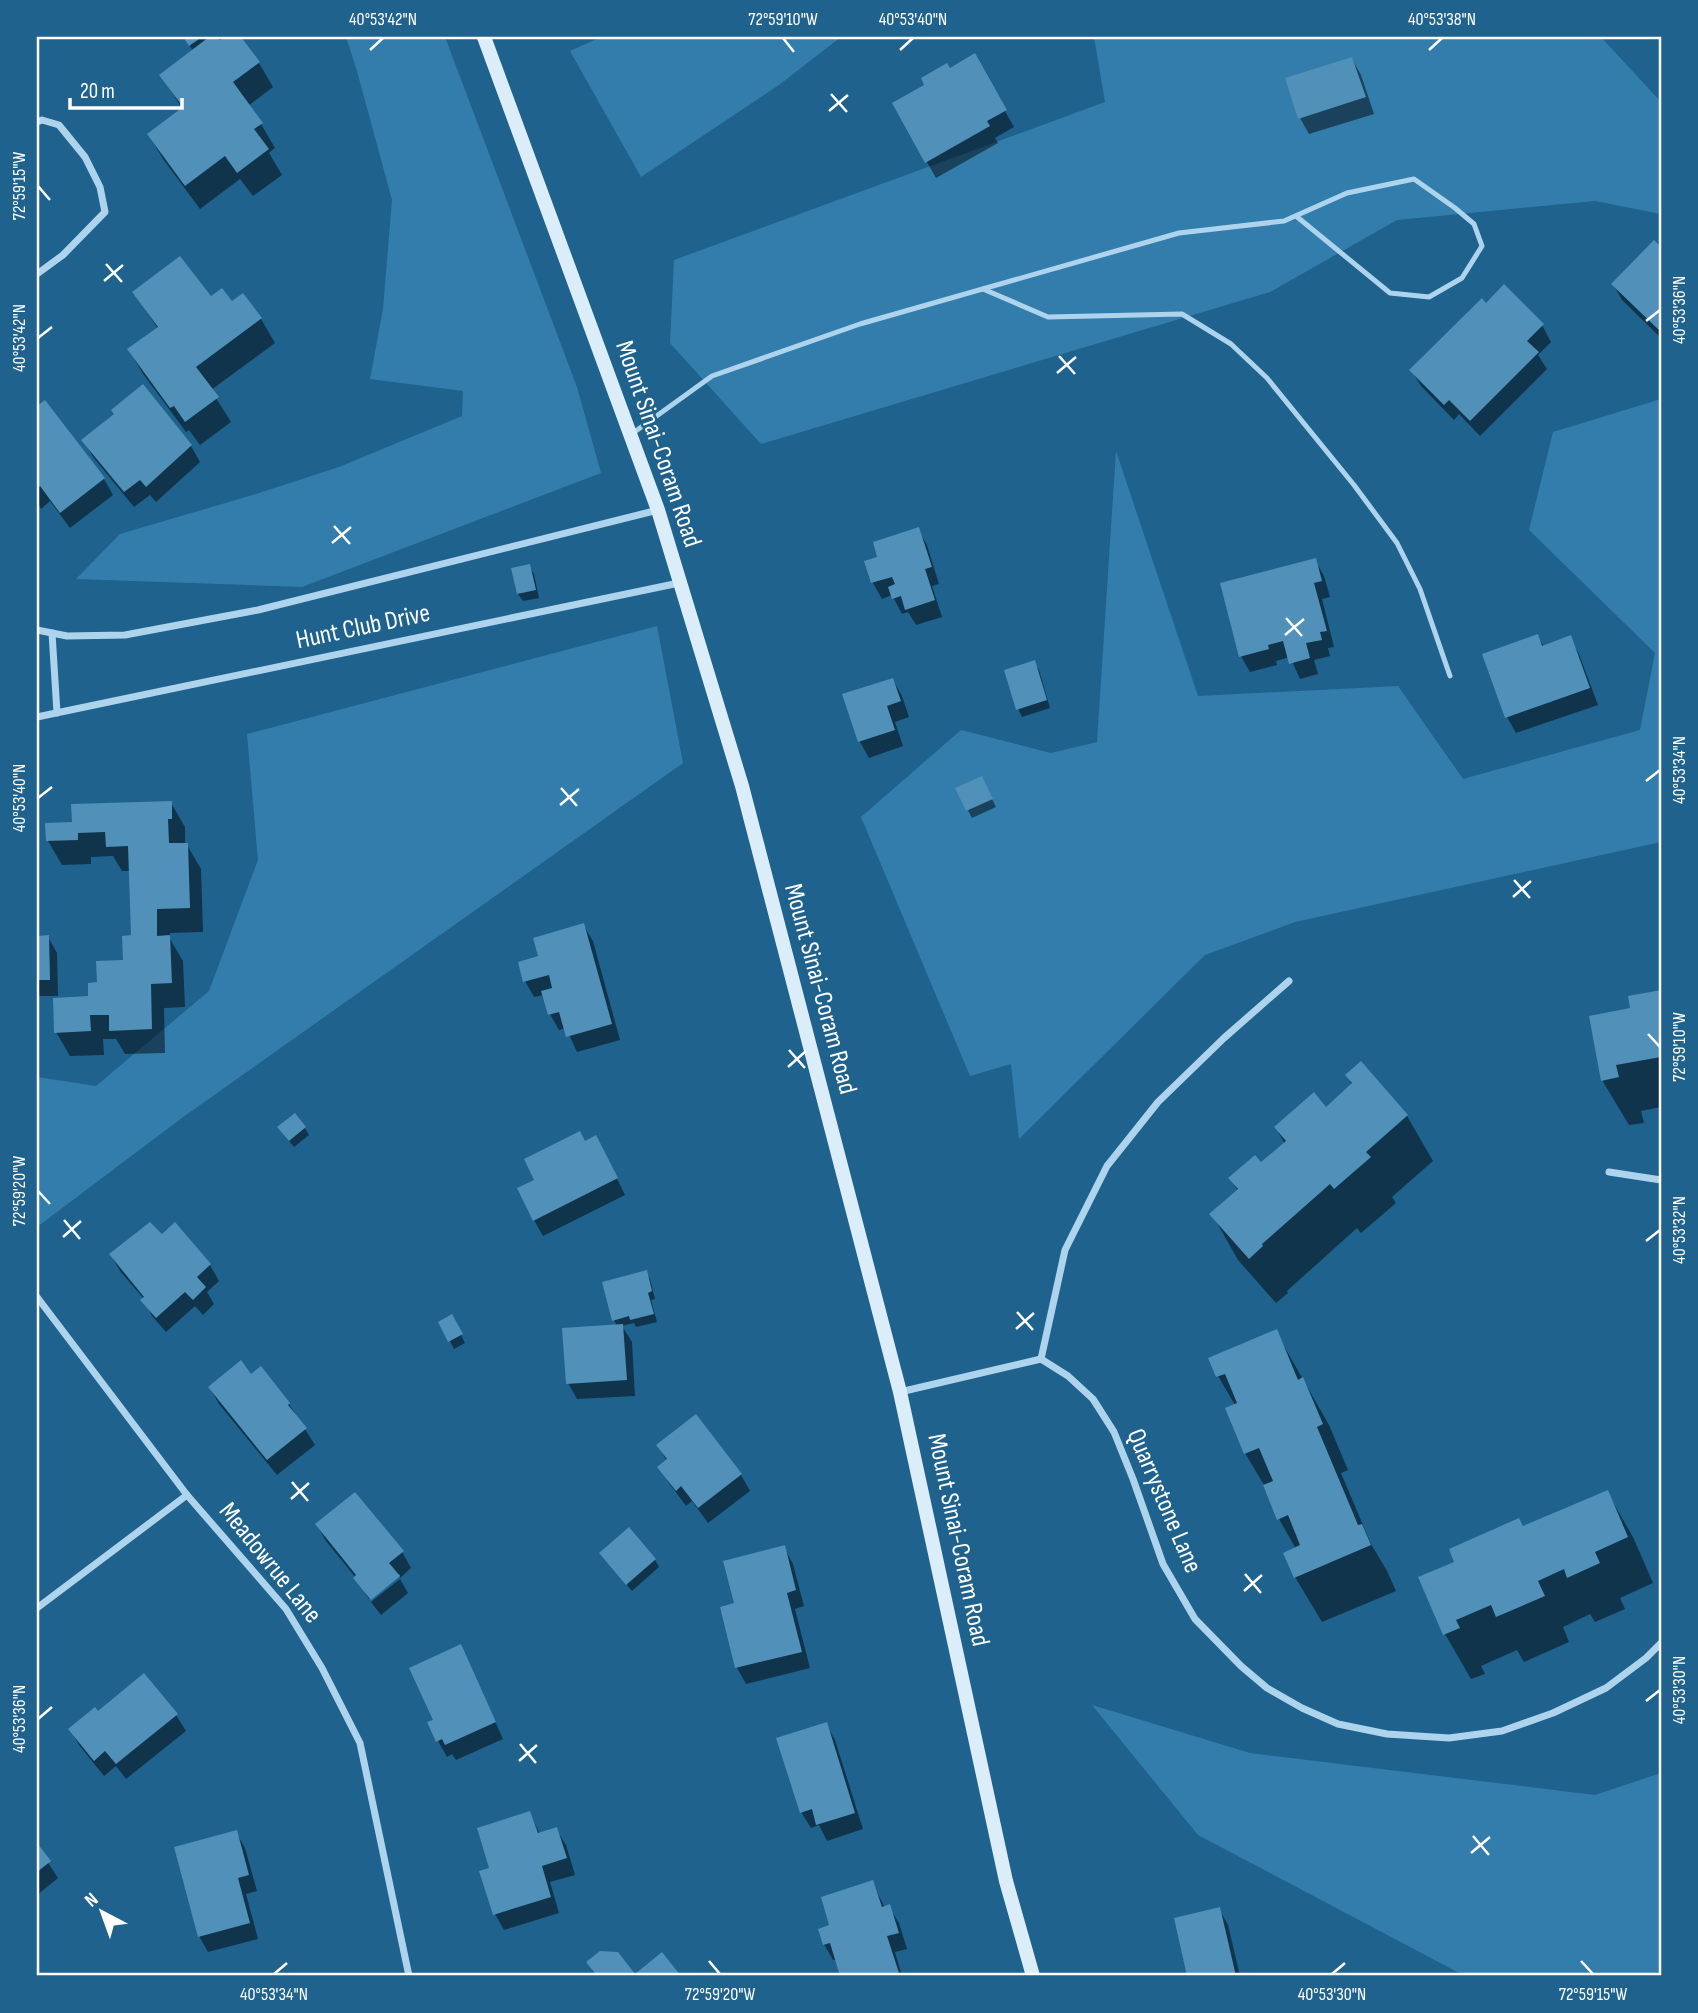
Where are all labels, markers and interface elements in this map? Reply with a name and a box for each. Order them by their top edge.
text: 40°53'42"N [349,9,417,30]
text: 72°59'10"W [748,9,818,30]
text: 40°53'40"N [879,9,947,30]
text: 40°53'38"N [1408,9,1476,30]
scale bar [70,66,182,110]
text: 20 m [80,79,115,104]
text: 72°59'15"W [9,151,30,220]
text: 40°53'36"N [1669,276,1690,344]
text: 40°53'42"N [9,304,30,372]
street label: Mount Sinai-Coram Road [608,337,708,551]
street label: Hunt Club Drive [293,598,433,656]
text: 40°53'34"N [1669,736,1690,804]
text: 40°53'40"N [9,764,30,832]
street label: Mount Sinai-Coram Road [777,880,863,1098]
text: 72°59'10"W [1669,1012,1690,1082]
text: 72°59'20"W [9,1156,30,1226]
text: 40°53'32"N [1669,1196,1690,1264]
street label: Quarrystone Lane [1120,1424,1208,1578]
street label: Mount Sinai-Coram Road [920,1431,996,1649]
street label: Meadowrue Lane [212,1496,328,1630]
text: 40°53'30"N [1669,1656,1690,1724]
text: 40°53'36"N [9,1685,30,1753]
north arrow [66,1876,136,1946]
text: N [80,1888,103,1912]
text: 40°53'34"N [240,1984,308,2005]
text: 72°59'20"W [685,1984,755,2005]
text: 40°53'30"N [1298,1984,1366,2005]
text: 72°59'15"W [1559,1984,1628,2005]

